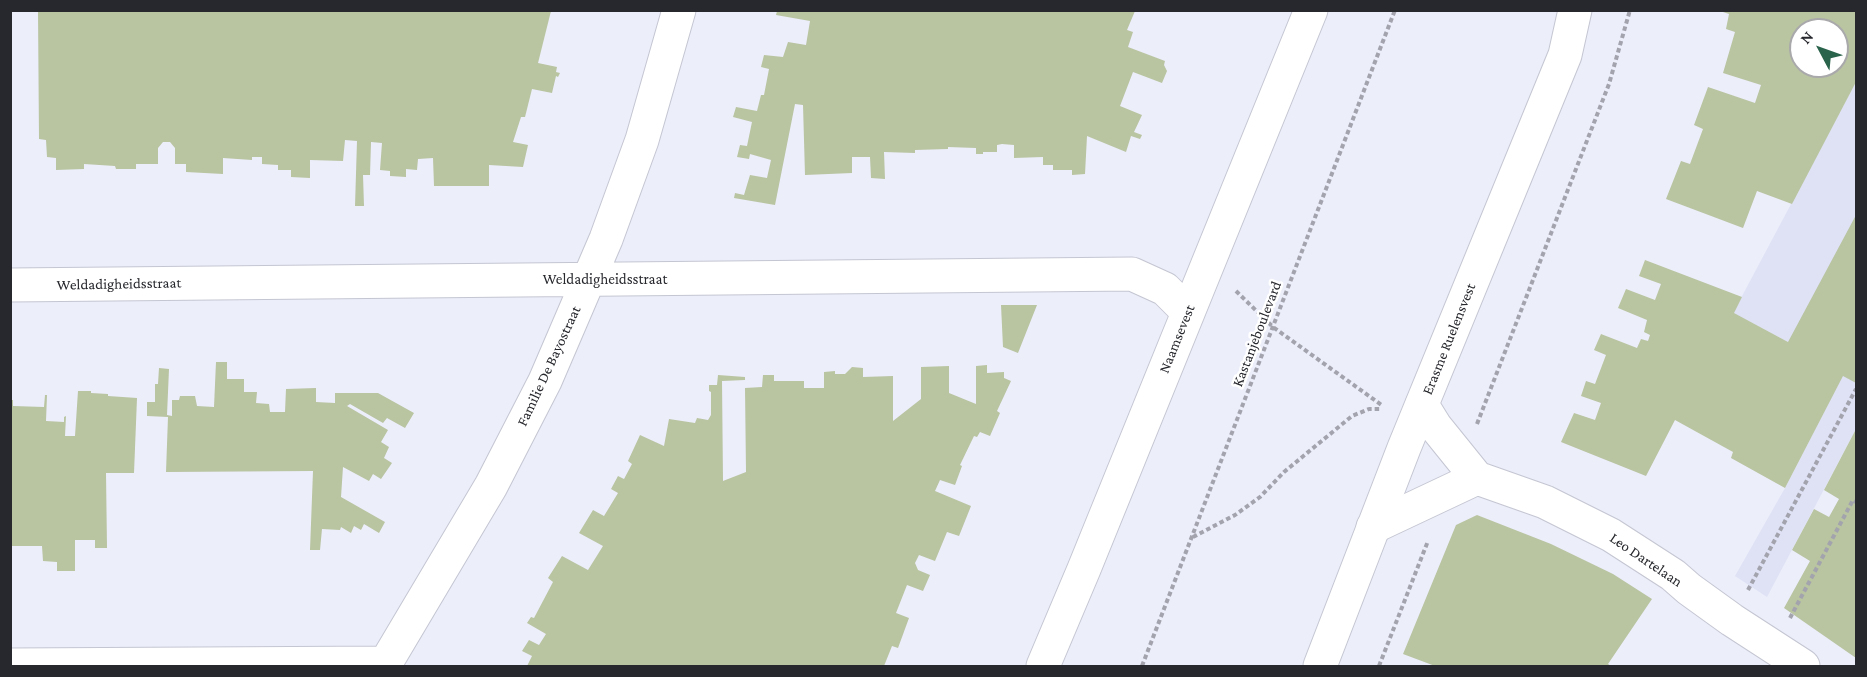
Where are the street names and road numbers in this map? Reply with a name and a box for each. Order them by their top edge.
street label: Weldadigheidsstraat [543,270,667,288]
street label: Weldadigheidsstraat [57,274,181,294]
street label: Kastanjeboulevard [1229,279,1285,389]
street label: Erasme Ruelensvest [1418,281,1480,397]
street label: Naamsevest [1155,302,1199,376]
street label: Familie De Bayostraat [513,303,585,429]
street label: Leo Dartelaan [1606,529,1686,591]

